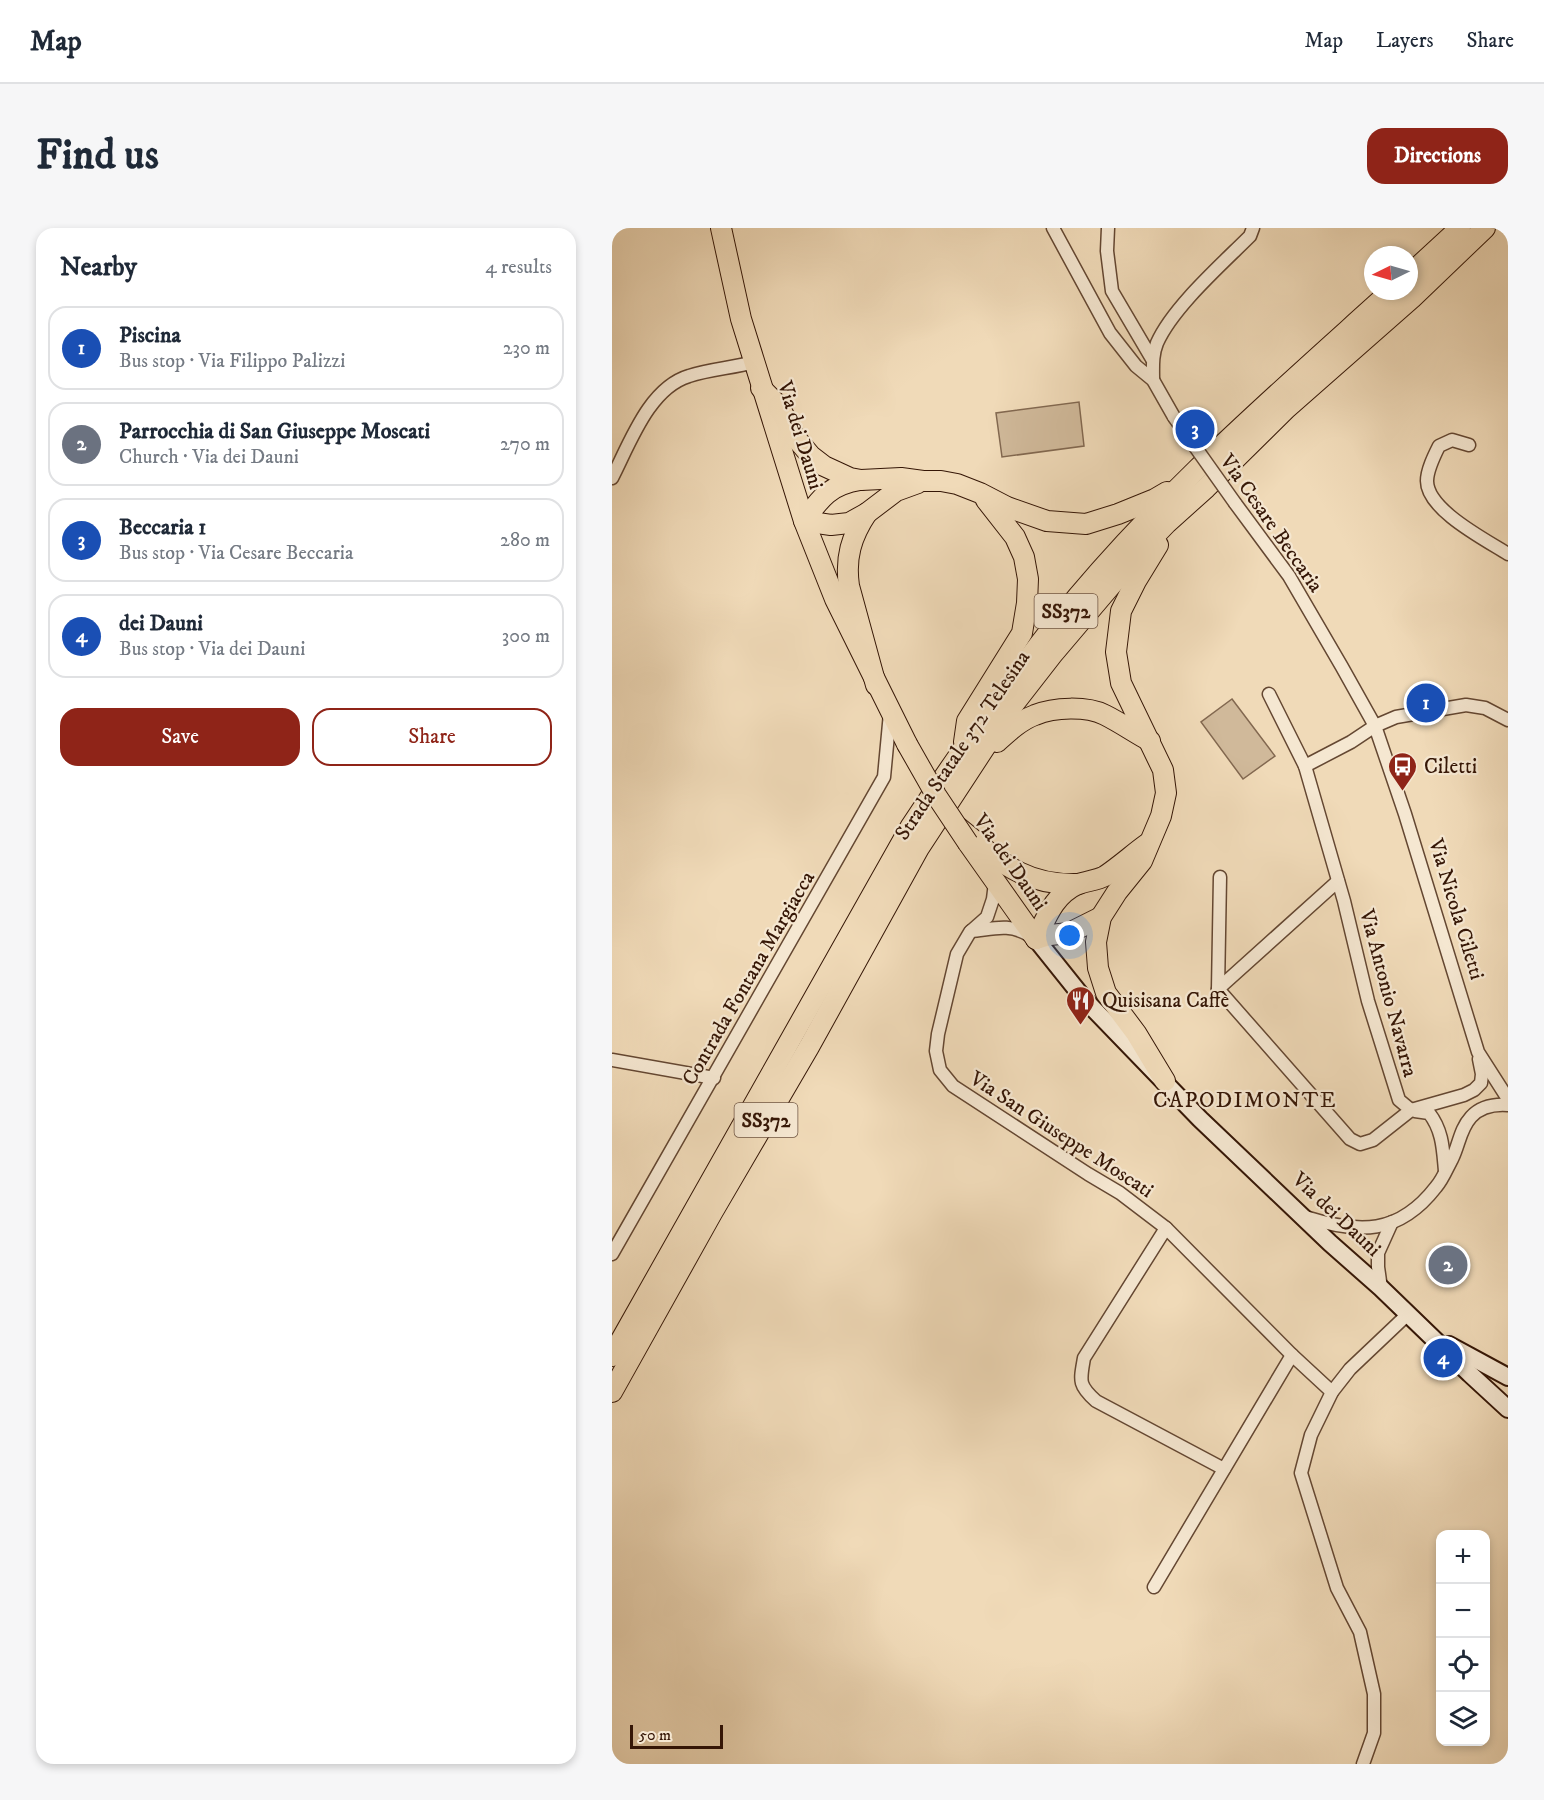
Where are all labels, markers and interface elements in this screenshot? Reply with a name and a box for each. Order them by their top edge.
text: Map [30,24,82,59]
text: Map [1304,28,1343,54]
text: Layers [1376,28,1434,54]
text: Share [1467,28,1514,54]
button: Directions [1367,128,1508,184]
text: Find us [36,130,159,182]
north arrow [1364,246,1418,300]
text: Nearby [60,251,137,284]
text: 4 results [485,255,552,280]
text: Piscina [119,322,181,349]
text: 1 [78,336,85,361]
text: 230 m [503,336,550,361]
text: Bus stop · Via Filippo Palizzi [119,349,345,374]
street label: Via dei Dauni [771,377,829,493]
pin: 3 [1176,406,1214,452]
text: Parrocchia di San Giuseppe Moscati [119,418,430,445]
text: 2 [77,432,86,457]
text: 270 m [500,432,550,457]
text: Church · Via dei Dauni [119,445,299,470]
street label: Via Cesare Beccaria [1213,449,1329,598]
text: Beccaria 1 [119,514,206,541]
text: 3 [78,528,85,553]
text: 280 m [500,528,550,553]
text: Bus stop · Via Cesare Beccaria [119,541,354,566]
road number: SS372 [1034,594,1098,628]
text: dei Dauni [119,610,203,637]
text: 4 [76,624,87,649]
text: 300 m [502,624,550,649]
text: Bus stop · Via dei Dauni [119,637,305,662]
street label: Strada Statale 372 Telesina [890,646,1036,845]
pin: 1 [1406,680,1446,726]
button: Save [60,708,300,766]
button: Share [312,708,552,766]
bus stop icon: Ciletti [1387,750,1419,792]
place label: Ciletti [1424,754,1477,780]
street label: Via dei Dauni [967,808,1053,916]
street label: Via Nicola Ciletti [1422,835,1490,983]
street label: Contrada Fontana Margiacca [677,867,821,1090]
street label: Via Antonio Navarra [1353,906,1423,1080]
your location [1055,921,1084,950]
restaurant icon: Quisisana Caffè [1065,984,1097,1026]
place label: Quisisana Caffè [1102,988,1229,1014]
street label: Via San Giuseppe Moscati [964,1065,1158,1204]
district label: CAPODIMONTE [1153,1087,1337,1114]
road number: SS372 [734,1103,798,1137]
street label: Via dei Dauni [1286,1166,1386,1262]
pin: 2 [1428,1242,1468,1288]
pin: 4 [1424,1336,1462,1380]
map controls [1436,1530,1490,1746]
button: + [1436,1530,1490,1584]
button: − [1436,1584,1490,1638]
button: locate [1436,1638,1490,1692]
button: layers [1436,1692,1490,1746]
scale bar [630,1722,723,1750]
text: 50 m [639,1725,671,1745]

